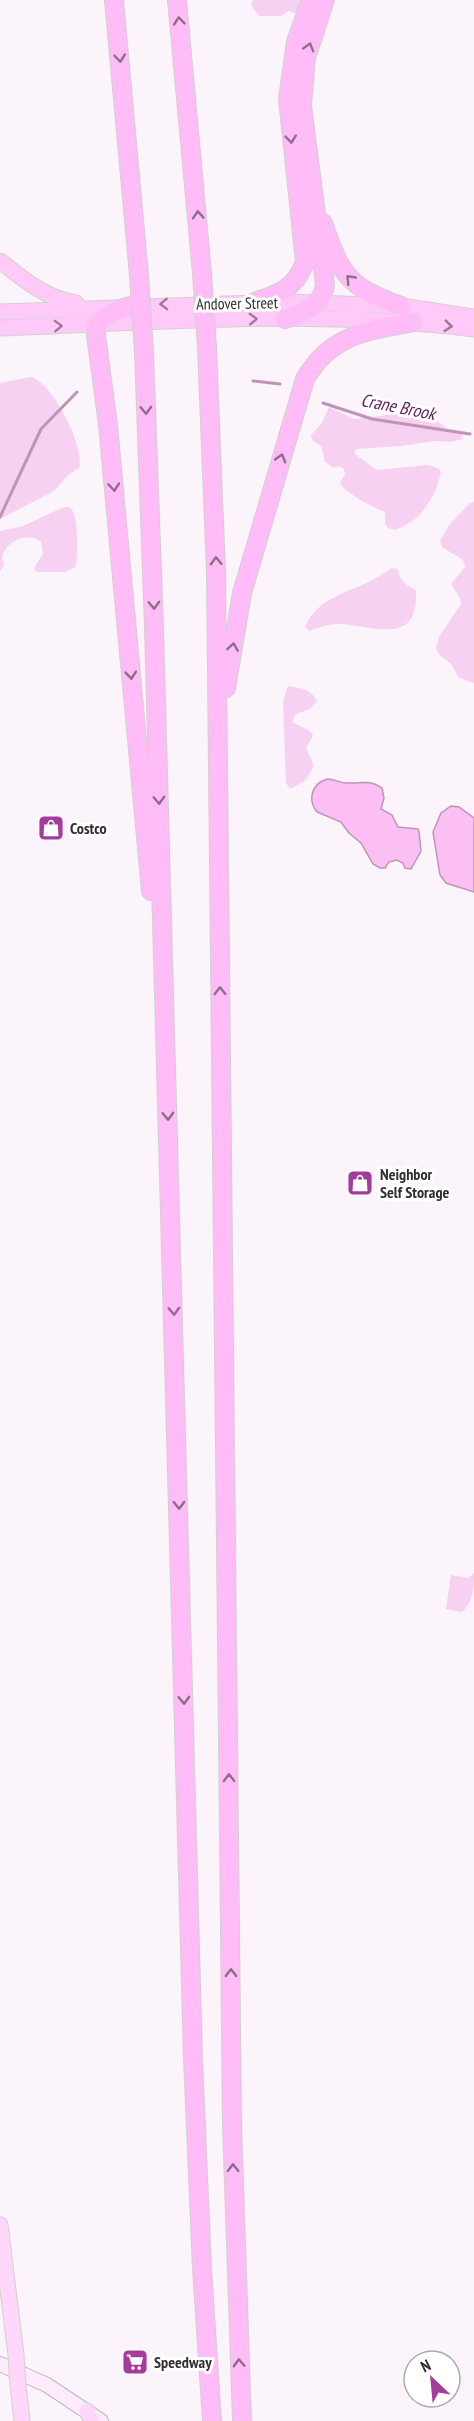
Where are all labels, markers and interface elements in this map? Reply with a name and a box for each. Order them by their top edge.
one-way arrow [173,16,186,25]
one-way arrow [302,42,315,52]
one-way arrow [113,54,126,63]
one-way arrow [284,135,297,144]
one-way arrow [192,210,205,219]
one-way arrow [347,275,358,286]
street label: Andover Street [196,292,279,314]
one-way arrow [160,298,169,311]
one-way arrow [249,313,258,325]
one-way arrow [443,319,453,332]
one-way arrow [54,320,63,332]
water label: Crane Brook [359,388,439,425]
one-way arrow [140,406,153,415]
one-way arrow [274,453,286,464]
one-way arrow [107,483,120,492]
one-way arrow [209,557,222,566]
one-way arrow [147,601,160,610]
one-way arrow [226,642,238,651]
one-way arrow [124,670,137,679]
one-way arrow [153,796,166,805]
shop icon: Costco [36,813,66,843]
place label: Costco [70,818,107,838]
one-way arrow [214,986,226,995]
one-way arrow [162,1111,174,1120]
place label: Neighbor Self Storage [380,1164,449,1202]
shop icon: Neighbor Self Storage [345,1168,375,1198]
one-way arrow [168,1306,180,1315]
one-way arrow [173,1501,185,1510]
one-way arrow [178,1696,190,1705]
one-way arrow [223,1773,235,1782]
one-way arrow [225,1968,237,1977]
one-way arrow [227,2163,239,2172]
supermarket icon: Speedway [120,2347,150,2377]
north arrow [402,2349,462,2409]
place label: Speedway [154,2352,212,2372]
text: N [417,2355,434,2376]
one-way arrow [233,2358,246,2367]

